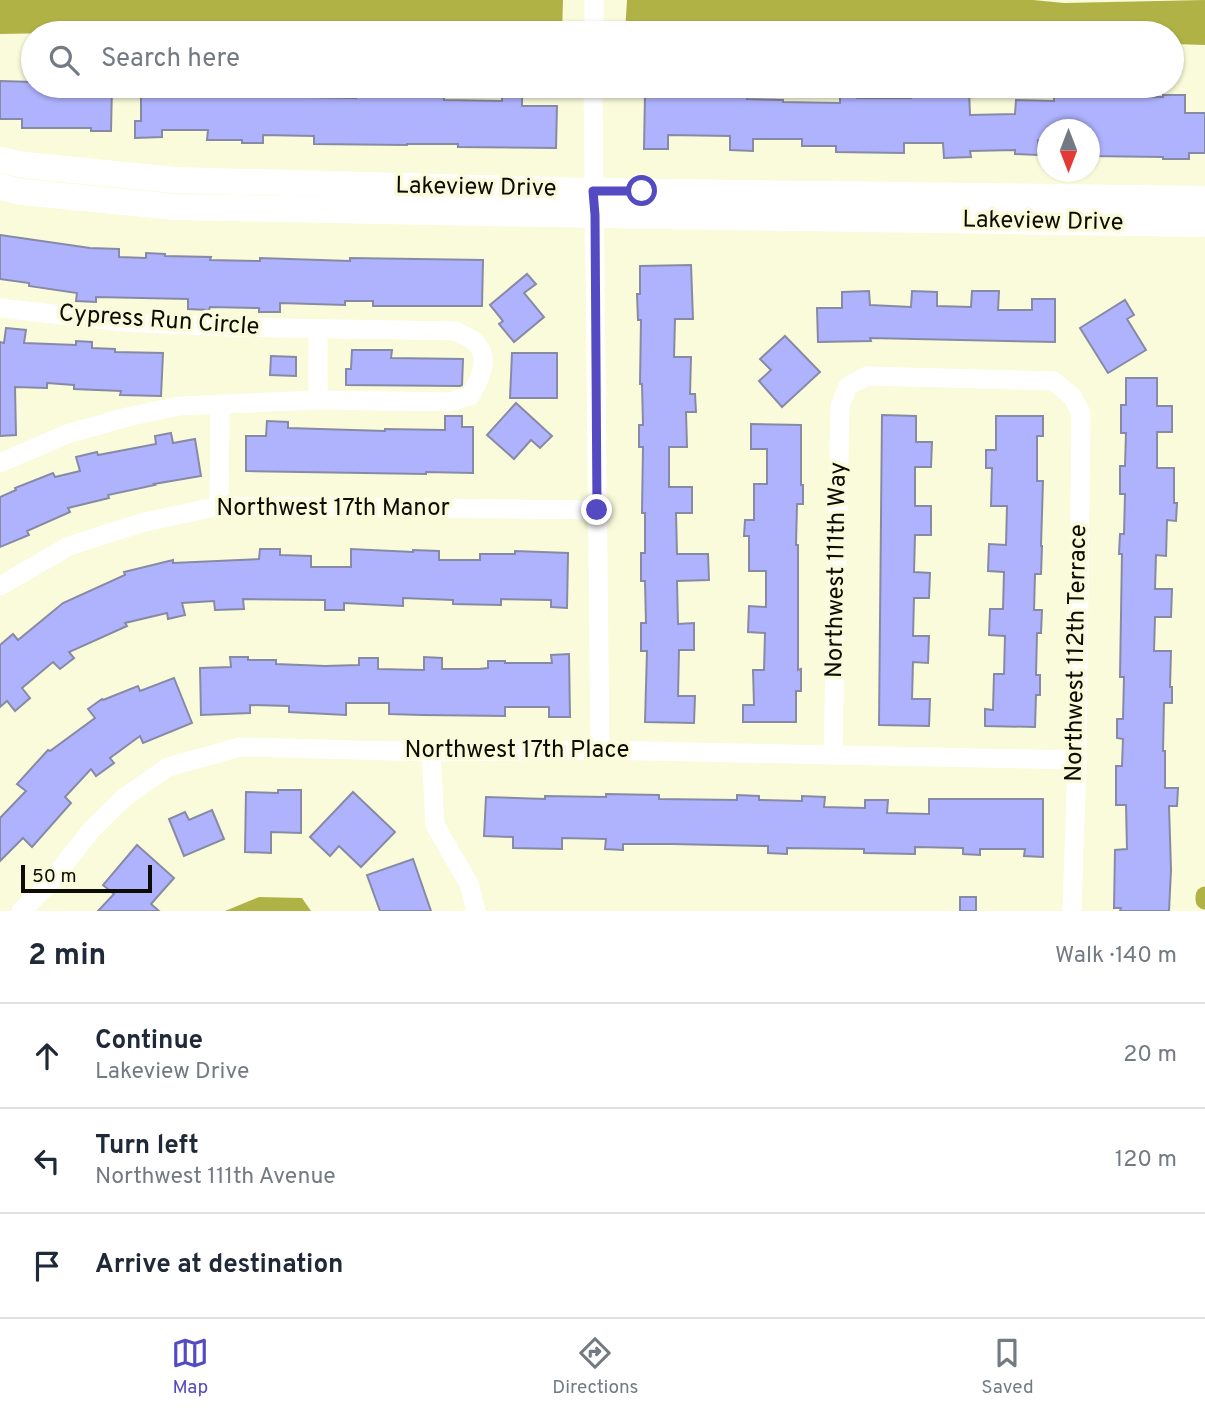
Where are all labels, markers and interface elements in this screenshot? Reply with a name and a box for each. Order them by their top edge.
search box [21,21,1184,98]
icon: search [45,41,83,79]
text: Search here [101,43,240,76]
north arrow [1037,119,1100,182]
street label: Lakeview Drive [395,172,557,204]
route start [626,175,657,206]
street label: Lakeview Drive [962,206,1124,238]
street label: Cypress Run Circle [58,299,260,343]
street label: Northwest 111th Way [820,462,854,678]
street label: Northwest 17th Manor [216,494,450,524]
route end [581,494,612,525]
street label: Northwest 112th Terrace [1060,524,1094,782]
street label: Northwest 17th Place [404,736,630,766]
scale bar [21,862,152,894]
text: 50 m [32,865,77,889]
text: 2 min [28,938,106,975]
text: Walk · 140 m [1055,942,1177,971]
text: Continue [95,1025,203,1058]
icon: ahead [28,1037,66,1075]
text: 20 m [1123,1041,1177,1070]
text: Lakeview Drive [95,1058,250,1087]
text: Turn left [95,1130,199,1163]
icon: left [28,1142,66,1180]
text: 120 m [1115,1146,1177,1175]
text: Northwest 111th Avenue [95,1163,336,1192]
icon: arrive [28,1247,66,1285]
text: Arrive at destination [95,1249,343,1282]
tab: Map [171,1334,209,1400]
tab: Directions [552,1334,639,1400]
tab: Saved [981,1334,1034,1400]

